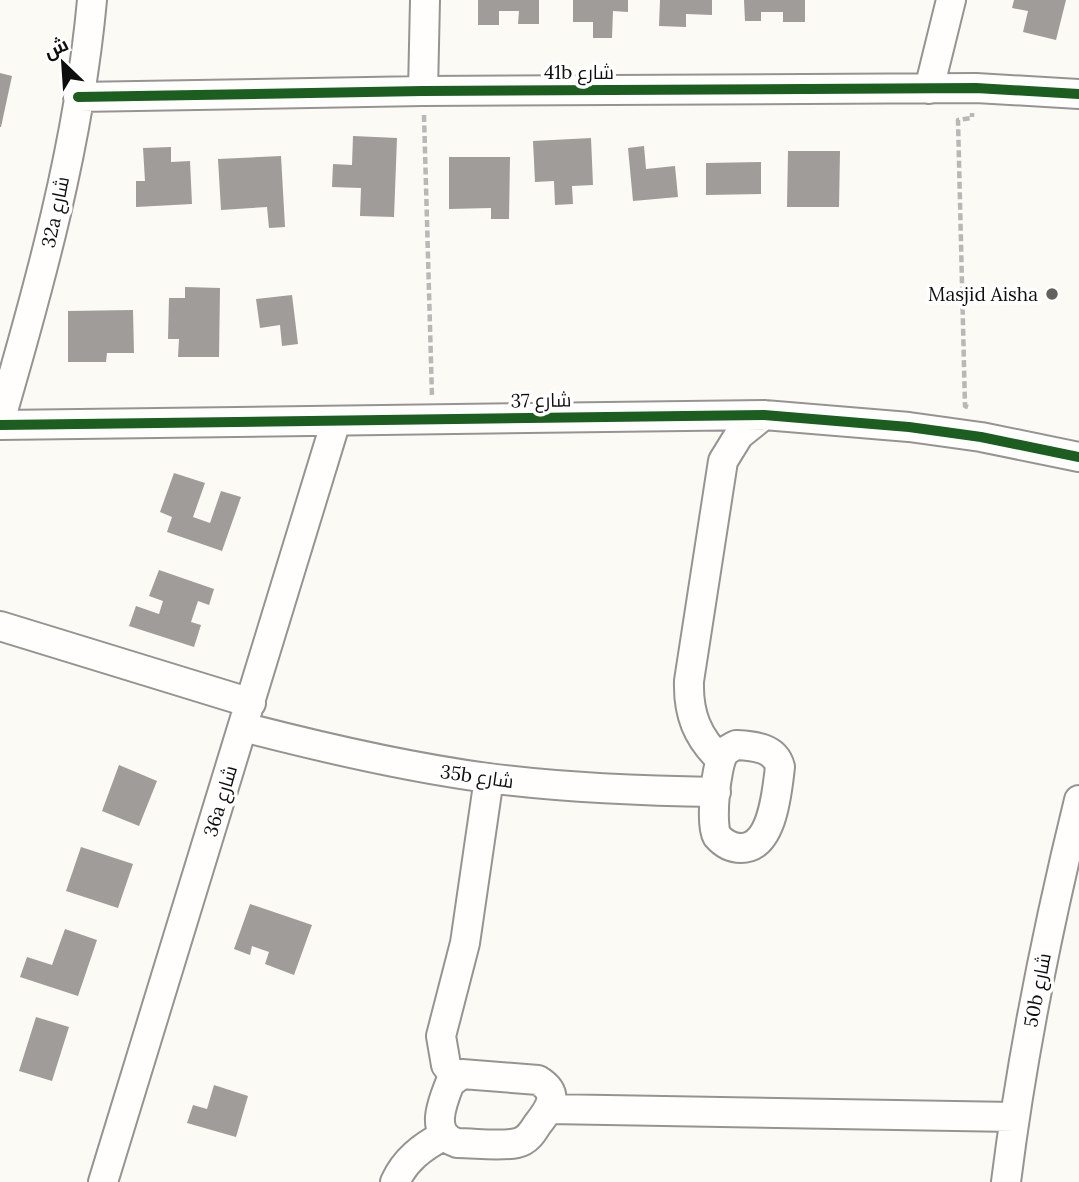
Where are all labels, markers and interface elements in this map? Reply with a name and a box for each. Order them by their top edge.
north arrow [28,28,98,98]
text: ش [40,32,72,64]
street label: 41b شارع [544,60,614,86]
street label: 32a شارع [36,174,76,250]
place label: Masjid Aisha [928,282,1038,306]
marker: Masjid Aisha [1044,286,1060,302]
street label: شارع 37 [510,387,572,415]
street label: 35b شارع [439,759,515,795]
street label: 36a شارع [198,762,244,840]
street label: 50b شارع [1018,951,1058,1029]

